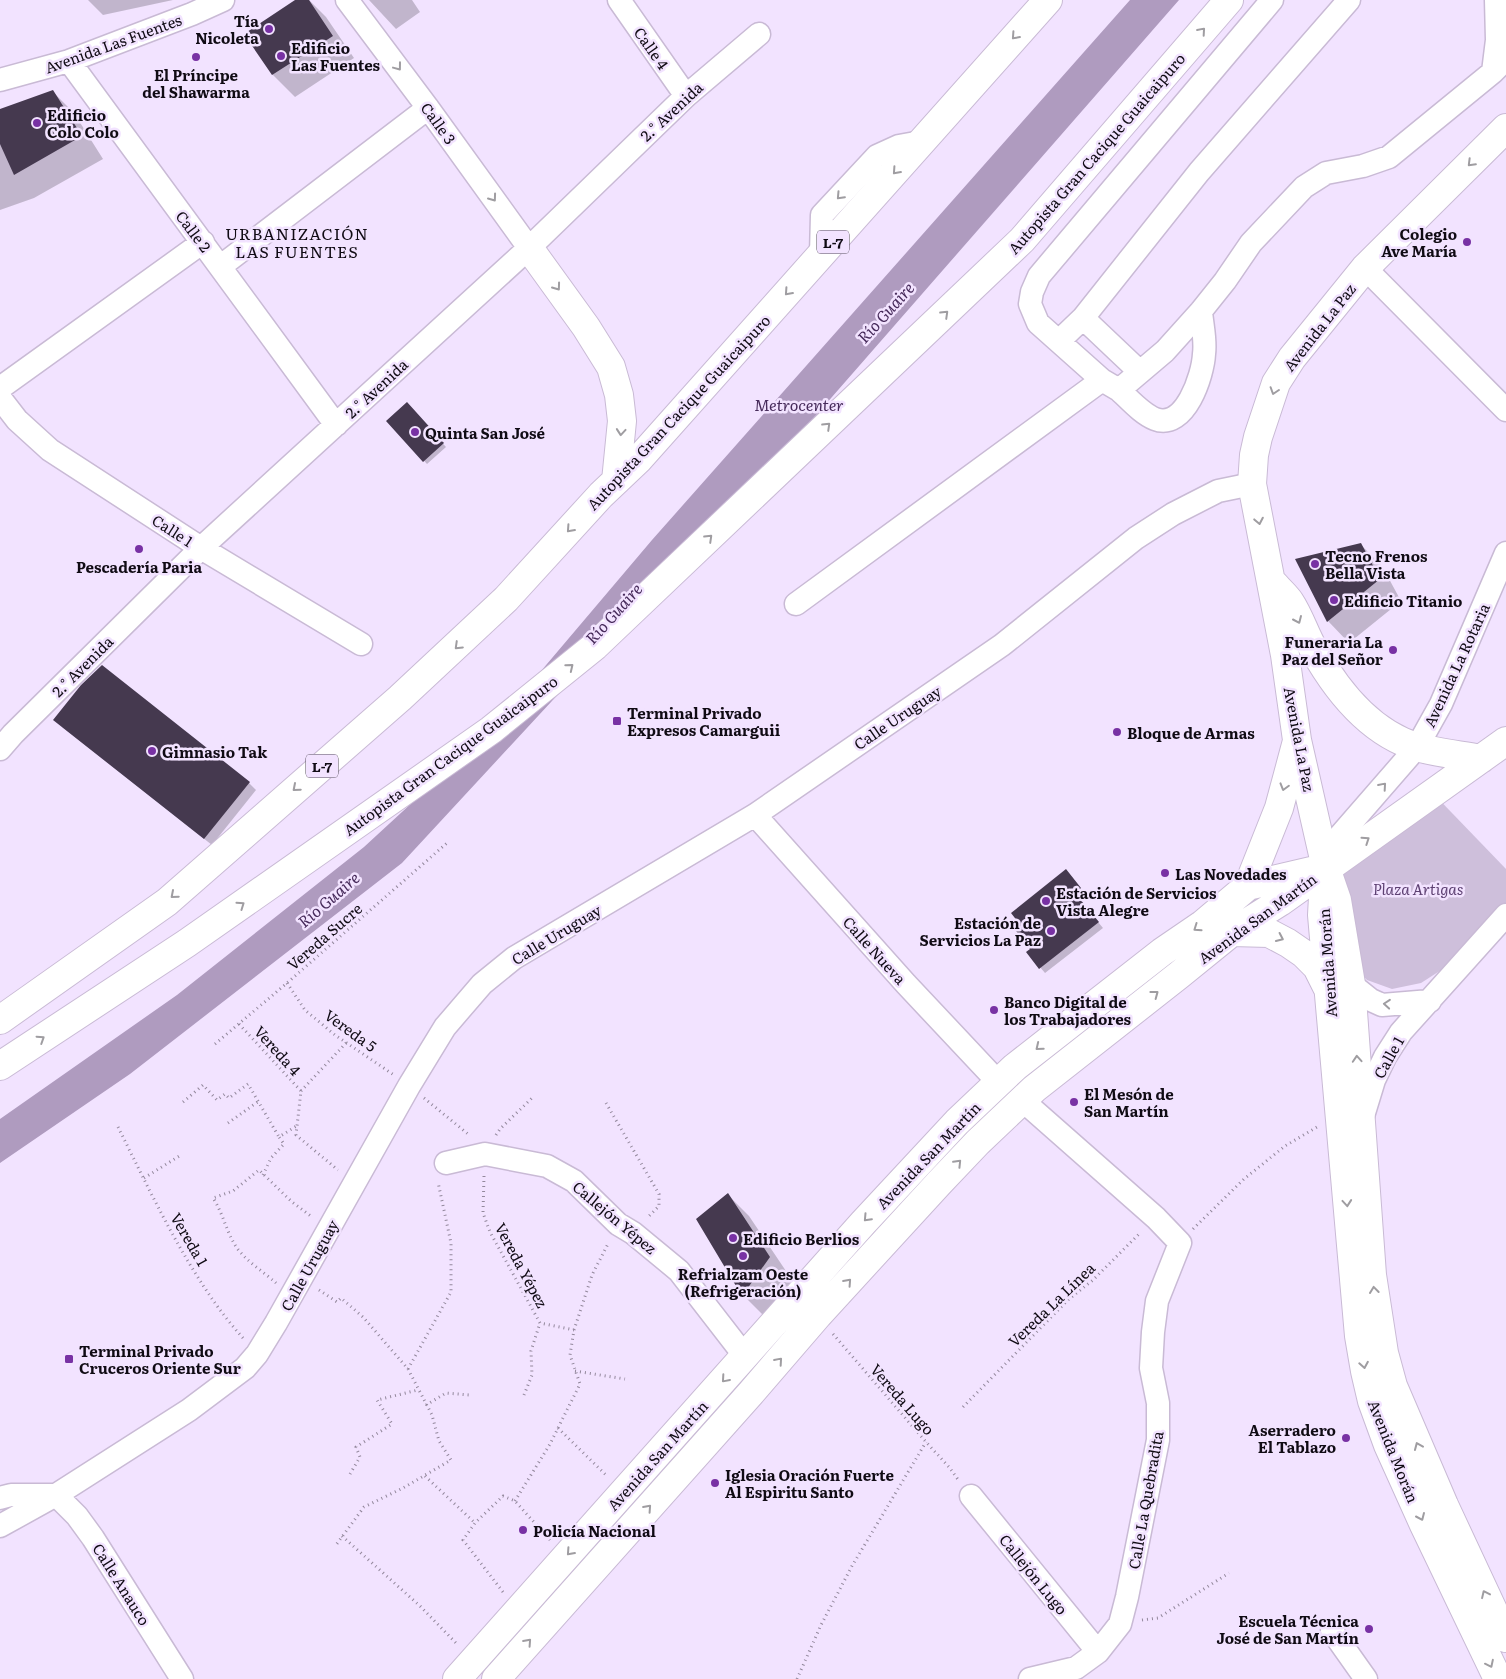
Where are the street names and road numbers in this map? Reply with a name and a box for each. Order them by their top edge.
street label: Avenida Las Fuentes [41,7,185,78]
street label: Calle 4 [629,22,675,74]
street label: Autopista Gran Cacique Guaicaipuro [1002,47,1190,259]
street label: 2.° Avenida [634,75,708,146]
street label: Calle 3 [416,97,462,149]
street label: Calle 2 [171,205,217,257]
road number: L-7 [817,230,849,253]
street label: Avenida La Paz [1277,278,1361,376]
street label: Autopista Gran Cacique Guaicaipuro [581,309,775,515]
street label: 2.° Avenida [339,352,413,423]
street label: Calle 1 [148,508,198,552]
street label: Avenida La Rotaria [1417,598,1495,731]
street label: 2.° Avenida [46,629,119,702]
street label: Autopista Gran Cacique Guaicaipuro [338,669,562,841]
street label: Calle Uruguay [849,679,946,755]
street label: Avenida La Paz [1279,685,1321,793]
road number: L-7 [306,754,338,778]
street label: Avenida San Martín [1193,867,1321,969]
street label: Vereda Sucre [281,897,367,975]
street label: Calle Uruguay [507,898,606,970]
street label: Avenida Morán [1312,908,1342,1018]
street label: Calle Nueva [838,911,913,990]
street label: Vereda 5 [320,1003,382,1057]
street label: Vereda 4 [249,1020,307,1080]
street label: Calle 1 [1367,1032,1409,1082]
street label: Avenida San Martín [871,1096,985,1214]
street label: Callejón Yépez [568,1175,662,1259]
street label: Vereda 1 [165,1208,215,1270]
street label: Calle Uruguay [274,1215,344,1315]
street label: Vereda Yépez [490,1218,554,1312]
street label: Vereda La Línea [1002,1256,1100,1352]
street label: Vereda Lugo [866,1358,941,1440]
street label: Avenida San Martín [601,1395,713,1515]
street label: Avenida Morán [1363,1396,1425,1506]
street label: Calle La Quebradita [1122,1428,1169,1571]
street label: Callejón Lugo [994,1529,1074,1619]
street label: Calle Anauco [88,1538,157,1630]

